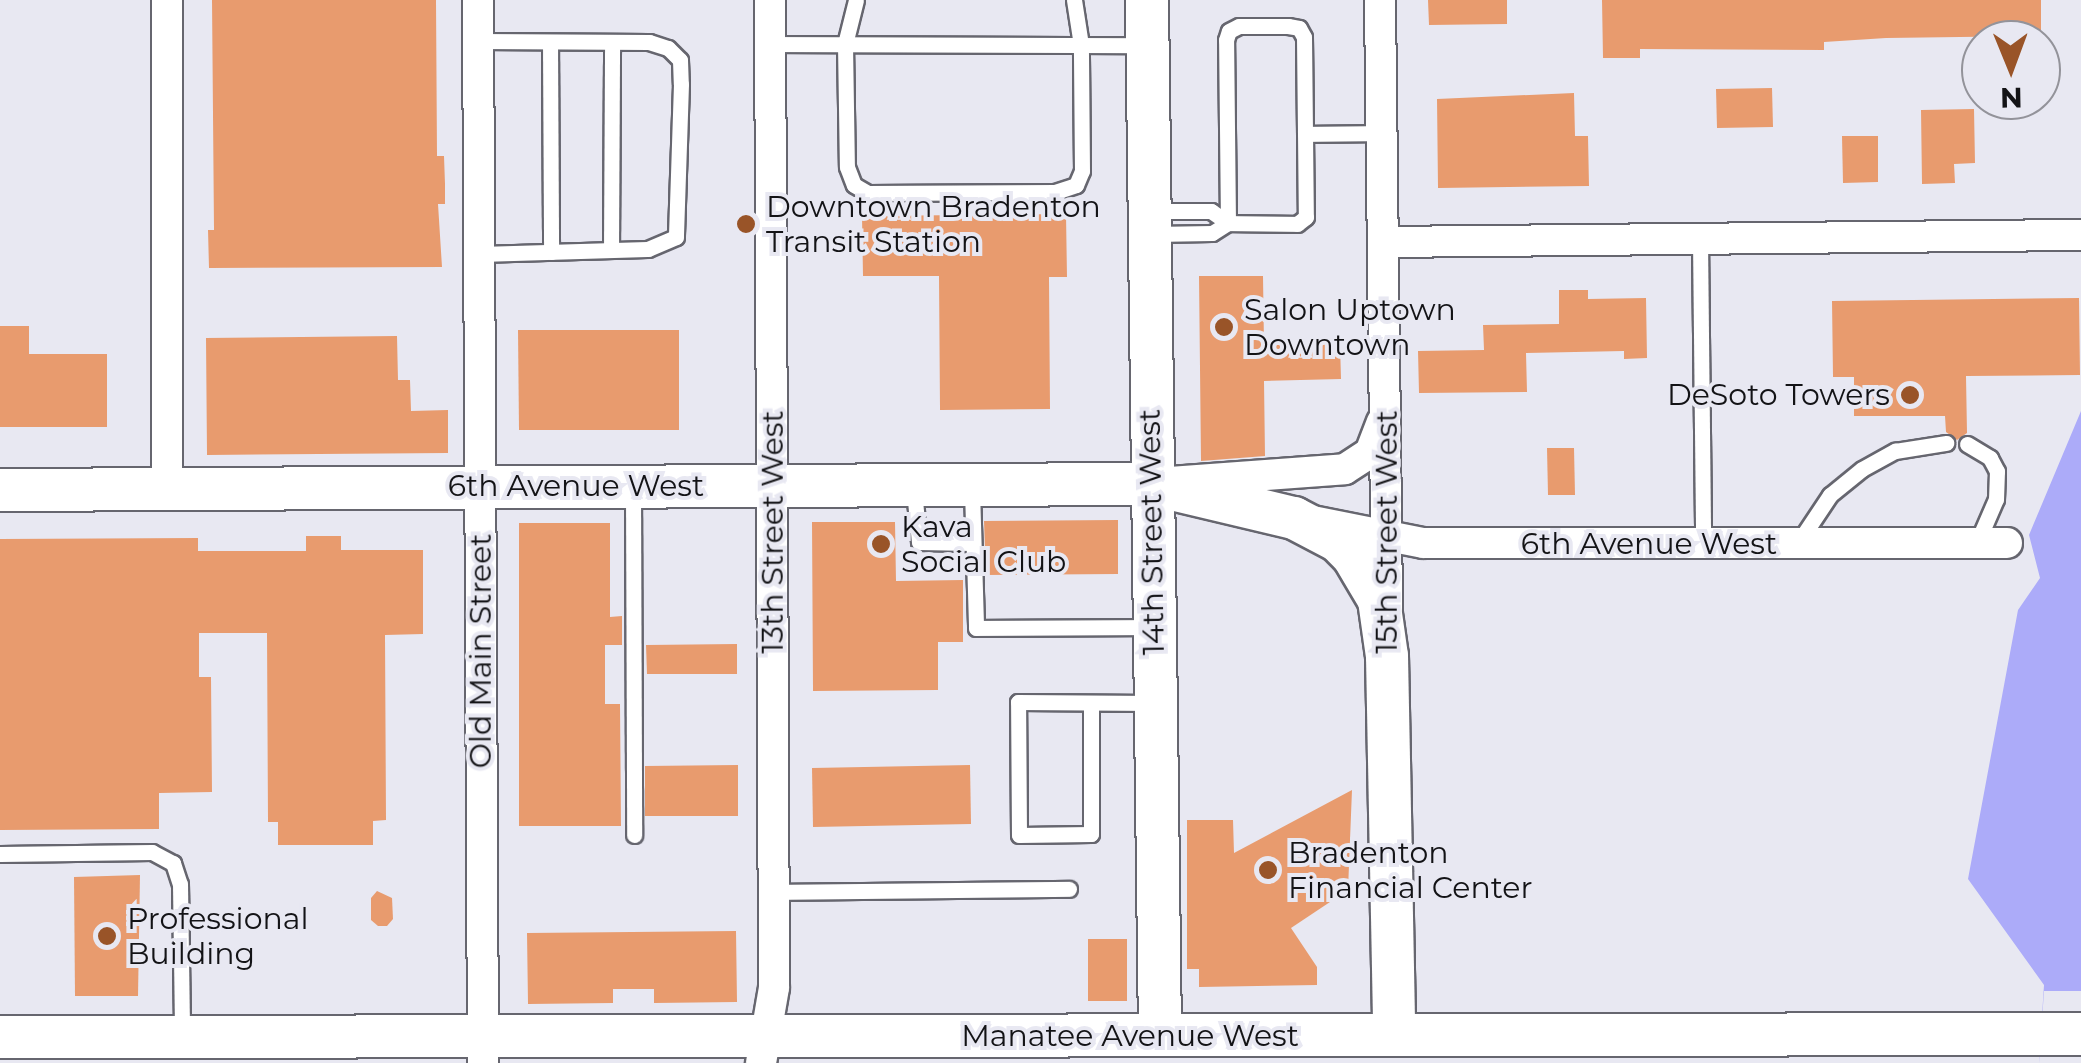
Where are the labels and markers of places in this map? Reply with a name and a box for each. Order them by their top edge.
place label: Downtown Bradenton Transit Station [766,189,1101,260]
marker: Downtown Bradenton Transit Station [735,213,757,235]
place label: Salon Uptown Downtown [1244,292,1456,362]
marker: Salon Uptown Downtown [1213,316,1235,338]
place label: DeSoto Towers [1667,377,1890,413]
marker: DeSoto Towers [1899,384,1921,406]
place label: Kava Social Club [901,509,1066,580]
marker: Kava Social Club [870,533,892,555]
place label: Bradenton Financial Center [1288,835,1532,906]
marker: Bradenton Financial Center [1257,859,1279,881]
place label: Professional Building [127,901,309,972]
marker: Professional Building [96,925,118,947]

